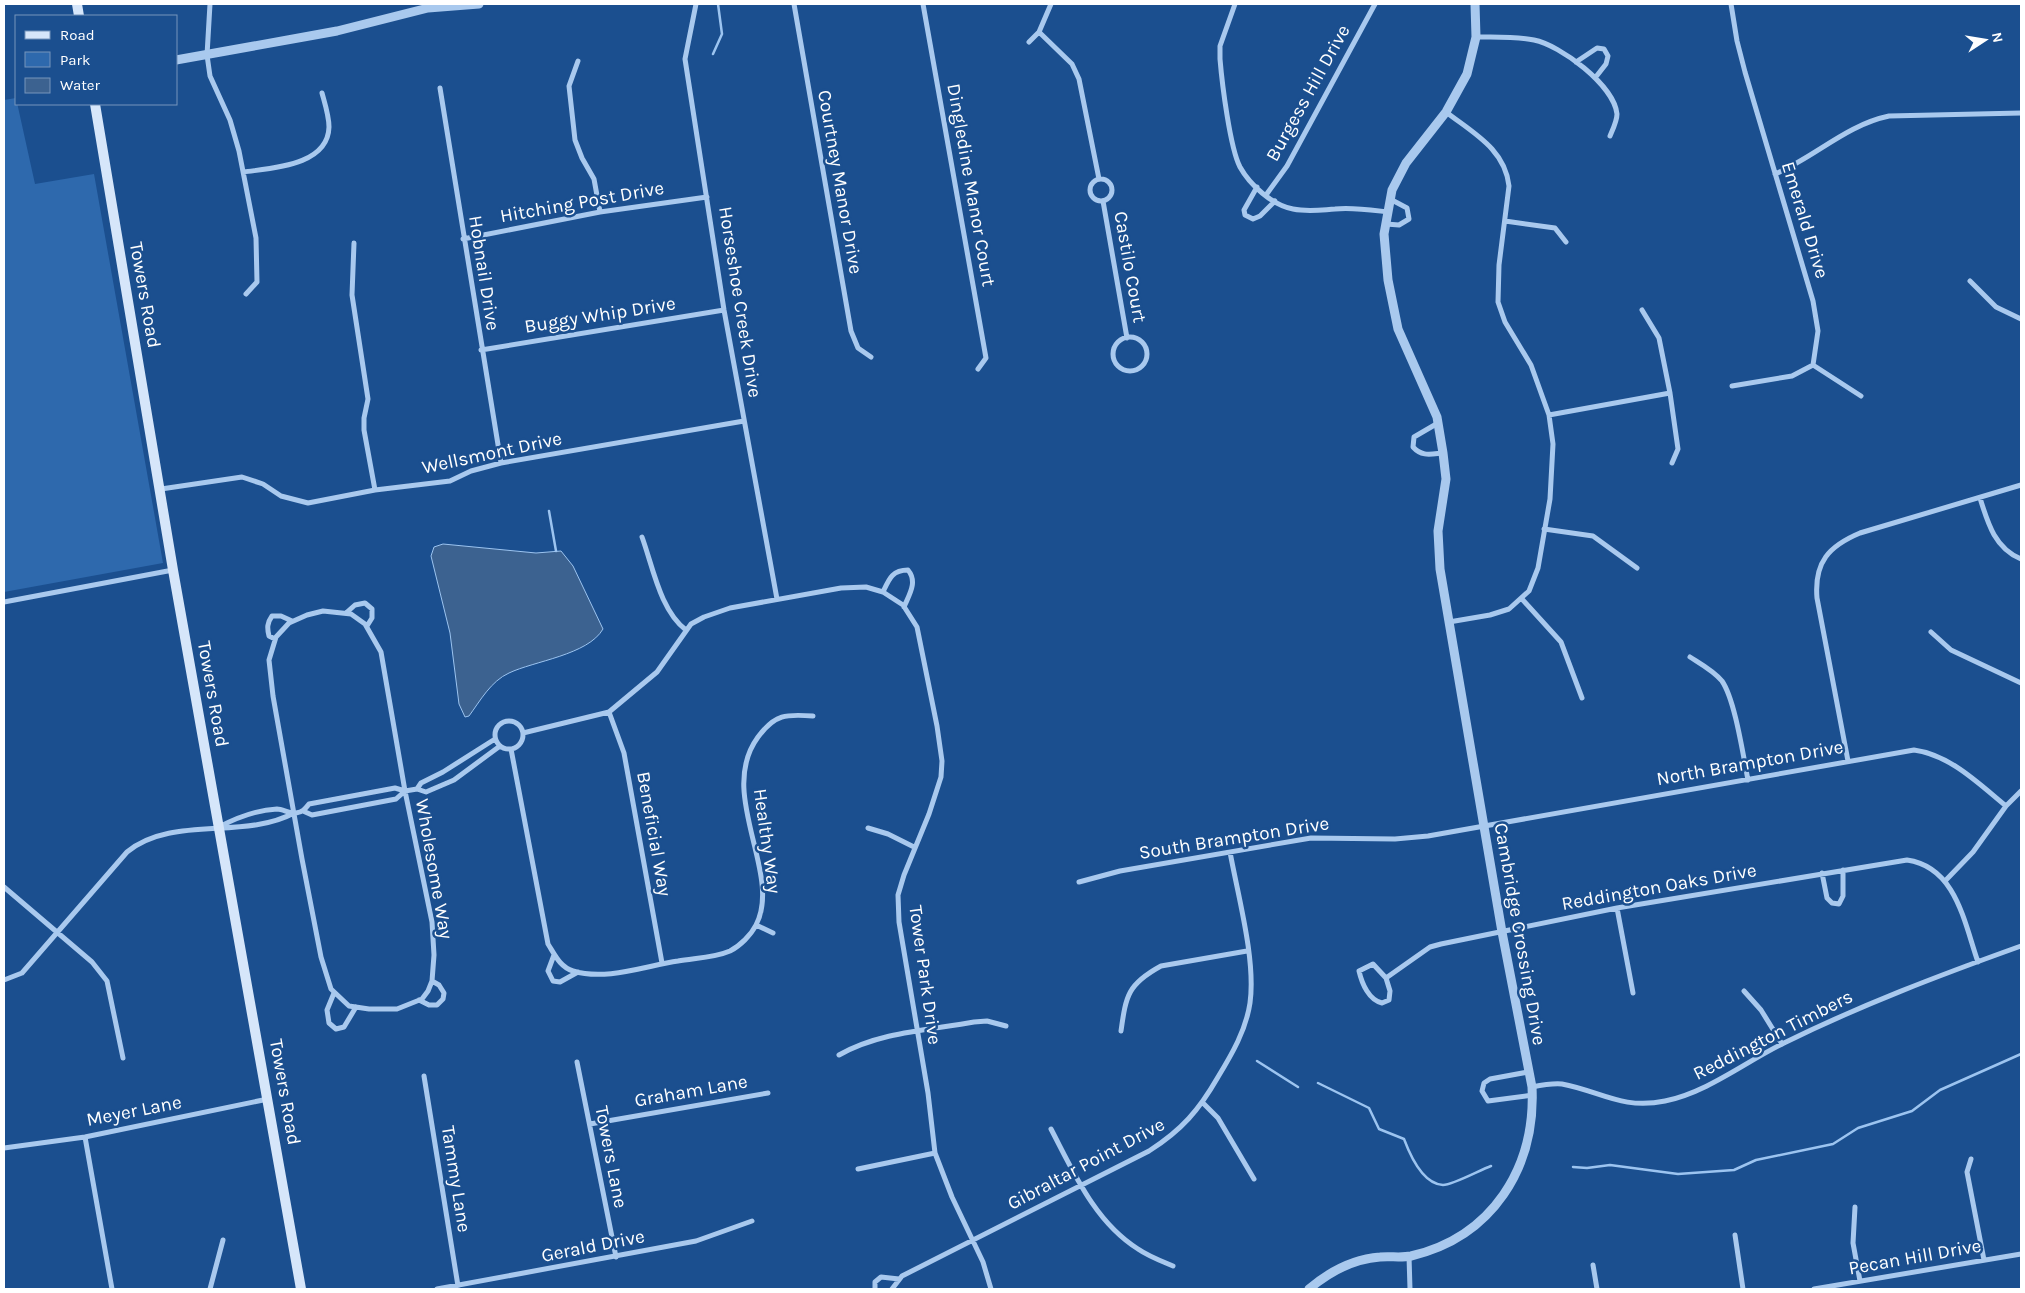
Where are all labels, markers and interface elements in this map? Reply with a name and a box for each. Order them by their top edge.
legend [15,15,178,105]
north arrow [1960,15,2010,65]
street label: Burgess Hill Drive [1261,21,1355,165]
text: Road [60,26,95,44]
text: N [1988,31,2007,44]
text: Park [60,51,90,69]
text: Water [60,76,101,94]
street label: Dingledine Manor Court [942,82,1000,288]
street label: Courtney Manor Drive [813,88,867,276]
street label: Emerald Drive [1777,159,1833,281]
street label: Hitching Post Drive [498,177,666,227]
street label: Horseshoe Creek Drive [714,205,766,399]
street label: Castilo Court [1109,210,1151,324]
street label: Hobnail Drive [464,214,504,332]
street label: Towers Road [125,240,165,350]
street label: Buggy Whip Drive [523,292,677,338]
street label: Wellsmont Drive [420,427,564,479]
street label: Towers Road [193,639,233,749]
street label: North Brampton Drive [1655,736,1845,790]
street label: Beneficial Way [632,770,676,898]
street label: Healthy Way [749,787,785,895]
street label: Wholesome Way [411,797,457,941]
street label: South Brampton Drive [1137,812,1331,864]
street label: Cambridge Crossing Drive [1490,821,1550,1047]
street label: Reddington Oaks Drive [1560,859,1758,915]
street label: Tower Park Drive [904,904,946,1046]
street label: Reddington Timbers [1690,985,1856,1085]
street label: Towers Road [265,1037,305,1147]
street label: Graham Lane [633,1070,749,1112]
street label: Meyer Lane [85,1091,183,1131]
street label: Towers Lane [590,1104,632,1210]
street label: Gibraltar Point Drive [1004,1113,1168,1215]
street label: Tammy Lane [437,1124,475,1234]
street label: Gerald Drive [539,1225,647,1267]
street label: Pecan Hill Drive [1847,1234,1983,1280]

